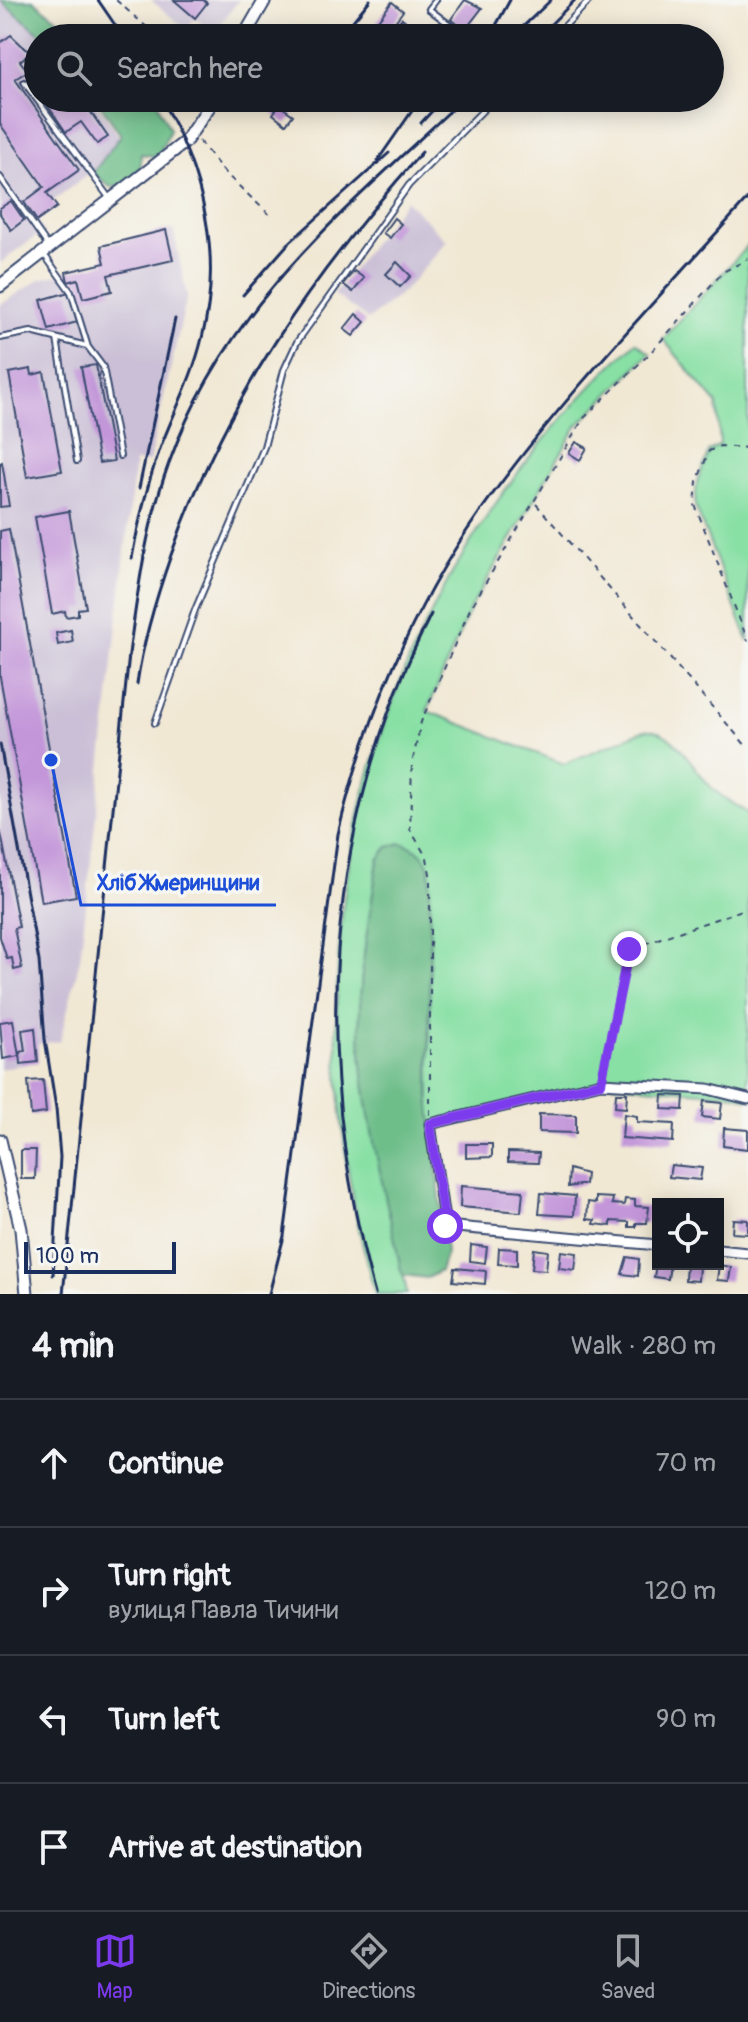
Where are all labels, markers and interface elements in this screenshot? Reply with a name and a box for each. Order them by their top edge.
search box [24,24,724,112]
icon: search [52,46,96,90]
text: Search here [116,50,263,87]
callout: Хліб Жмеринщини [81,859,276,905]
text: Хліб Жмеринщини [97,869,260,897]
route end [611,931,647,967]
map controls [652,1198,724,1270]
button: locate [652,1198,724,1270]
route start [427,1208,463,1244]
scale bar [24,1238,176,1274]
text: 100 m [36,1242,99,1270]
text: 4 min [32,1325,114,1368]
text: Walk · 280 m [571,1330,716,1362]
icon: ahead [32,1441,76,1485]
text: Continue [108,1445,223,1482]
text: 70 m [656,1447,716,1479]
text: Turn right [108,1557,231,1594]
icon: right [32,1569,76,1613]
text: 120 m [645,1575,716,1607]
text: вулиця Павла Тичини [108,1594,338,1626]
icon: left [32,1697,76,1741]
text: Turn left [108,1701,219,1738]
text: 90 m [656,1703,716,1735]
icon: arrive [32,1825,76,1869]
text: Arrive at destination [108,1829,362,1866]
tab: Map [93,1929,137,2005]
tab: Directions [322,1929,415,2005]
tab: Saved [601,1929,655,2005]

